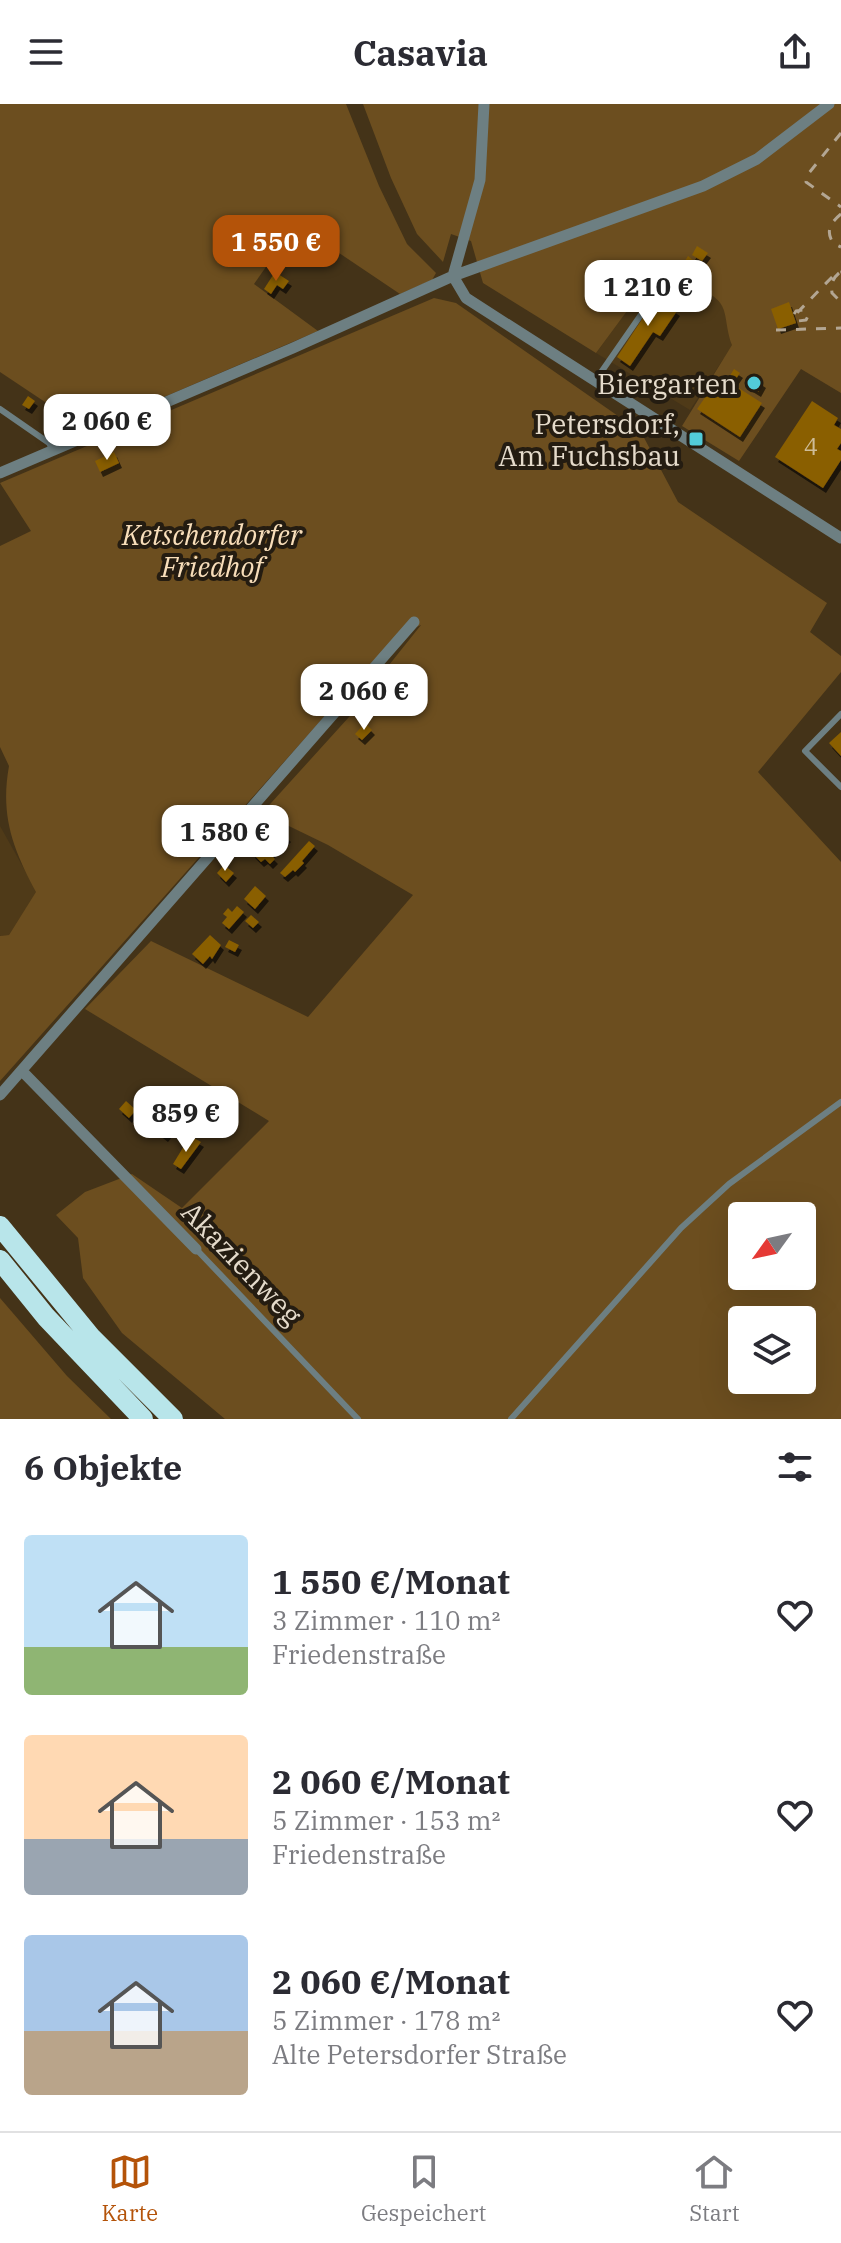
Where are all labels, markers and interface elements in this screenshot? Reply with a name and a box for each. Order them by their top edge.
text: Casavia [353,29,488,76]
icon: menu [24,30,68,74]
icon: share [773,30,817,74]
pin: 1 550 € [202,215,350,283]
text: 1 550 € [231,224,321,258]
pin: 1 210 € [574,260,722,328]
text: 1 210 € [603,269,693,303]
place label: Biergarten [597,365,738,402]
marker: Biergarten [745,374,763,392]
pin: 2 060 € [33,394,181,462]
text: 2 060 € [62,403,152,437]
place label: Petersdorf, Am Fuchsbau [498,405,680,474]
marker: Petersdorf, Am Fuchsbau [687,430,705,448]
house number: 4 [804,430,818,462]
park label: Ketschendorfer Friedhof [121,516,303,585]
pin: 2 060 € [290,664,438,732]
text: 2 060 € [319,673,409,707]
pin: 1 580 € [151,805,299,873]
text: 1 580 € [180,814,270,848]
pin: 859 € [130,1086,242,1154]
text: 859 € [152,1095,220,1129]
street label: Akazienweg [174,1193,310,1333]
north arrow [728,1202,816,1290]
map controls [728,1202,816,1394]
button: layers [728,1306,816,1394]
text: 6 Objekte [24,1445,182,1489]
icon: filters [773,1445,817,1489]
text: 1 550 €/Monat [272,1559,510,1603]
icon: home [88,1567,184,1663]
icon: heart [773,1593,817,1637]
text: 3 Zimmer · 110 m² [272,1603,501,1637]
text: Friedenstraße [272,1637,446,1671]
text: 2 060 €/Monat [272,1759,510,1803]
icon: home [88,1767,184,1863]
icon: heart [773,1793,817,1837]
text: 5 Zimmer · 153 m² [272,1803,501,1837]
text: Friedenstraße [272,1837,446,1871]
text: 2 060 €/Monat [272,1959,510,2003]
icon: home [88,1967,184,2063]
icon: heart [773,1993,817,2037]
text: 5 Zimmer · 178 m² [272,2003,501,2037]
text: Alte Petersdorfer Straße [272,2037,567,2071]
tab: Karte [101,2150,158,2227]
tab: Gespeichert [361,2150,486,2227]
tab: Start [689,2150,740,2227]

